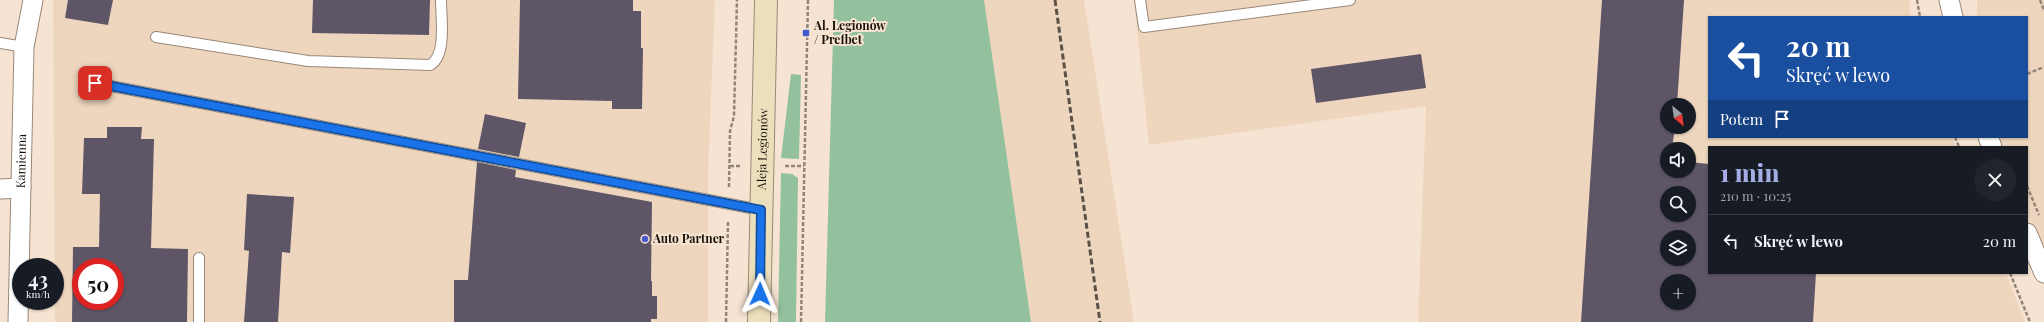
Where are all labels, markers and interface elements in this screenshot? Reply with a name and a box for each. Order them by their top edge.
place label: Al. Legionów / Prefbet [813,17,886,47]
text: 20 m [1786,27,1851,64]
marker: Al. Legionów / Prefbet [801,28,811,38]
icon: left [1720,32,1772,84]
text: Skręć w lewo [1786,63,1890,87]
pin [78,66,112,100]
icon: arrive [84,72,106,94]
north arrow [1660,98,1696,134]
map controls [1660,98,1696,310]
street label: Aleja Legionów [753,107,771,191]
icon: arrive [1771,108,1793,130]
text: Potem [1720,109,1763,129]
street label: Kamienna [12,134,29,188]
button: sound [1660,142,1696,178]
text: 1 min [1720,156,1779,188]
button: close [1974,159,2016,201]
button: search [1660,186,1696,222]
text: 210 m · 10:25 [1720,187,1791,204]
place label: Auto Partner [652,230,725,246]
button: layers [1660,230,1696,266]
icon: left [1720,230,1742,252]
text: Skręć w lewo [1754,231,1843,251]
text: 20 m [1983,231,2016,251]
marker: Auto Partner [640,234,650,244]
speed limit sign: 50 [72,258,124,310]
text: 43 [28,265,48,292]
position arrow [739,273,781,315]
button: + [1660,274,1696,310]
text: km/h [26,287,50,301]

